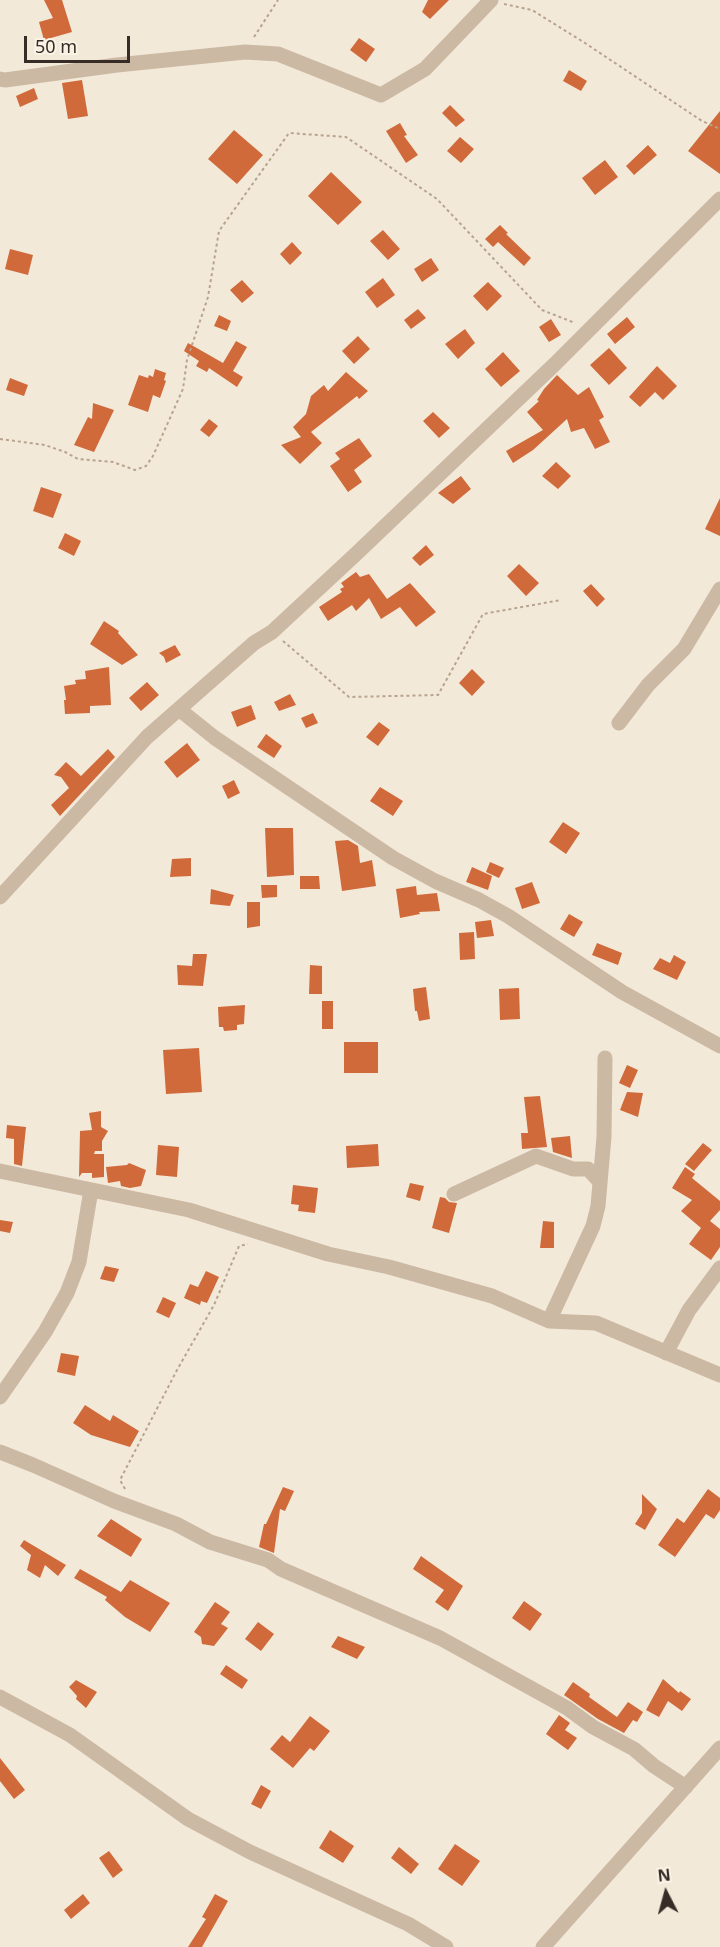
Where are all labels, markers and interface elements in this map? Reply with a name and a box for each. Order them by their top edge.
scale bar [27,24,134,62]
text: 50 m [35,34,77,58]
north arrow [636,1863,696,1923]
text: N [656,1863,672,1887]

